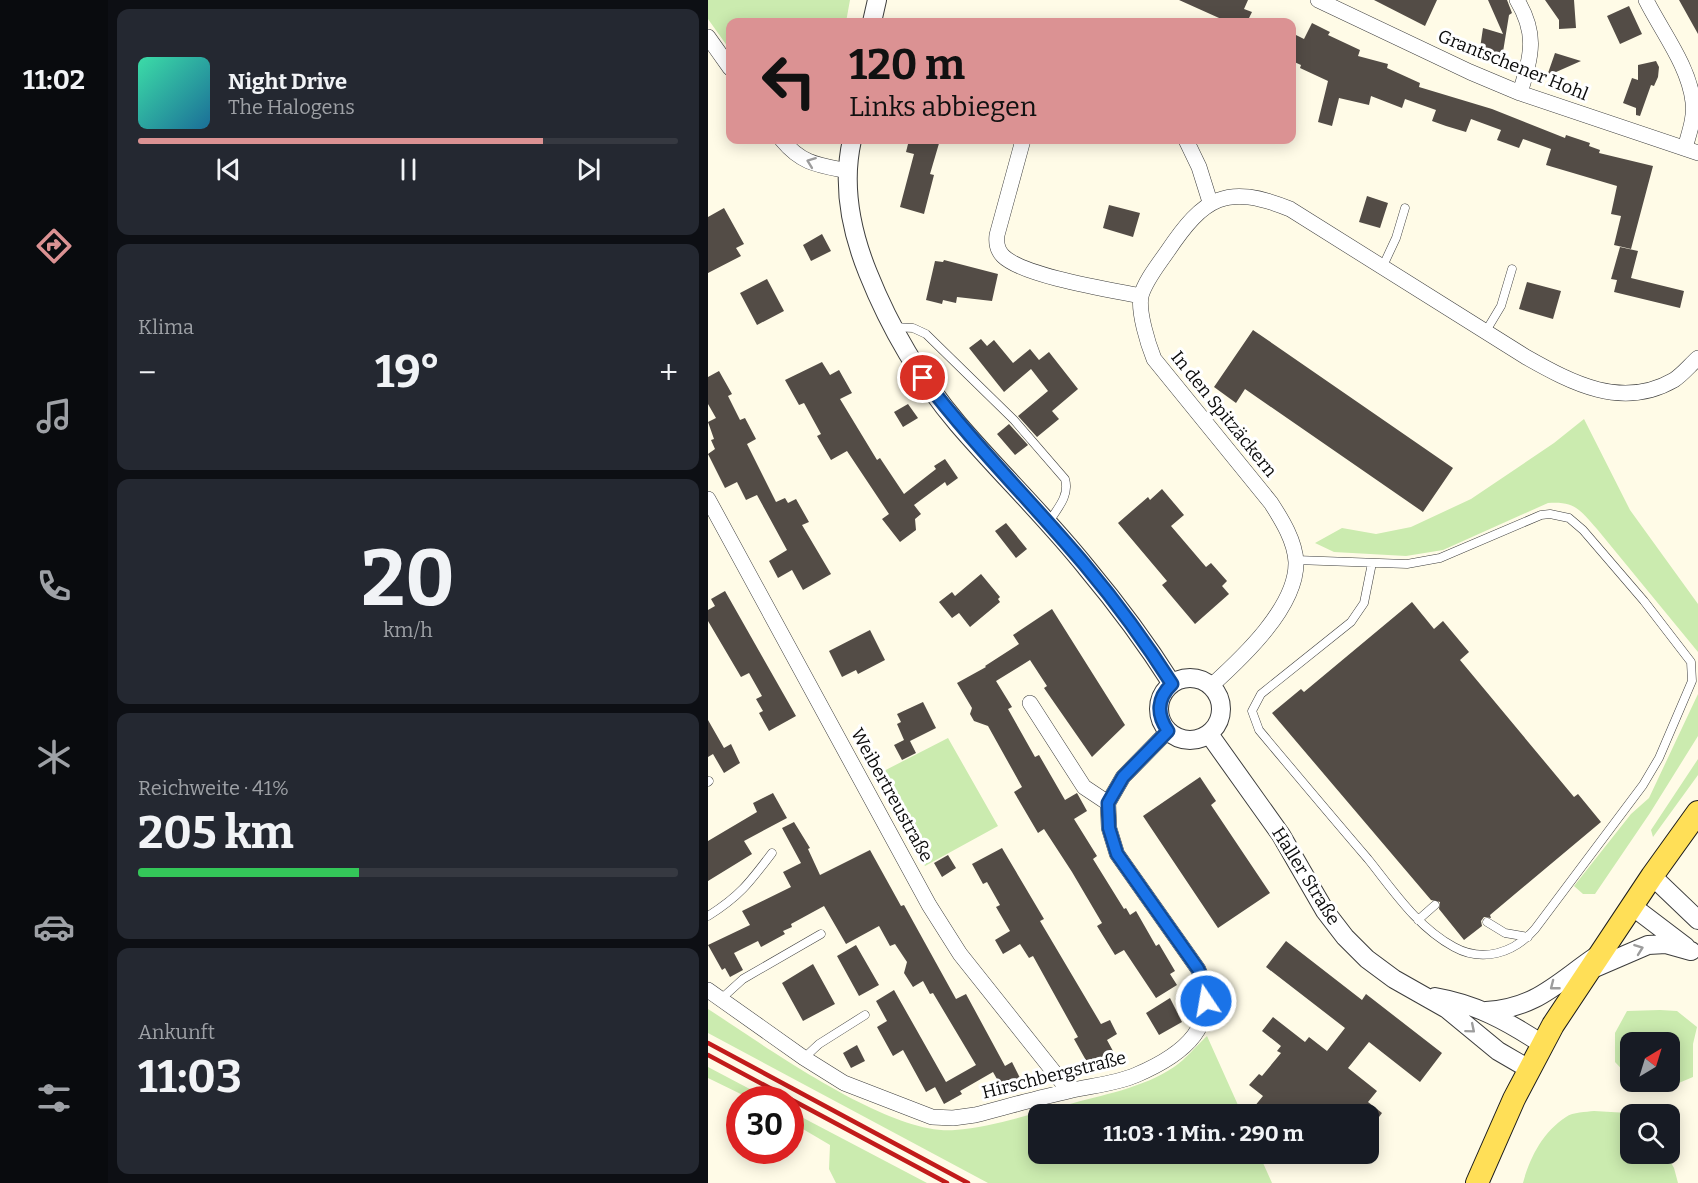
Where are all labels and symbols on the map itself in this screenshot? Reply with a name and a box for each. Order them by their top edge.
street label: Grantschener Hohl [1435,25,1591,105]
one-way arrow [806,157,817,170]
street label: In den Spitzäckern [1166,347,1282,482]
pin [897,352,948,403]
street label: Weibertreustraße [846,724,938,866]
street label: Haller Straße [1267,823,1345,929]
one-way arrow [1633,943,1644,956]
position arrow [1174,969,1238,1033]
one-way arrow [1550,979,1561,990]
one-way arrow [1465,1022,1476,1033]
north arrow [1620,1032,1680,1092]
street label: Hirschbergstraße [980,1046,1128,1104]
speed limit sign: 30 [726,1086,804,1164]

